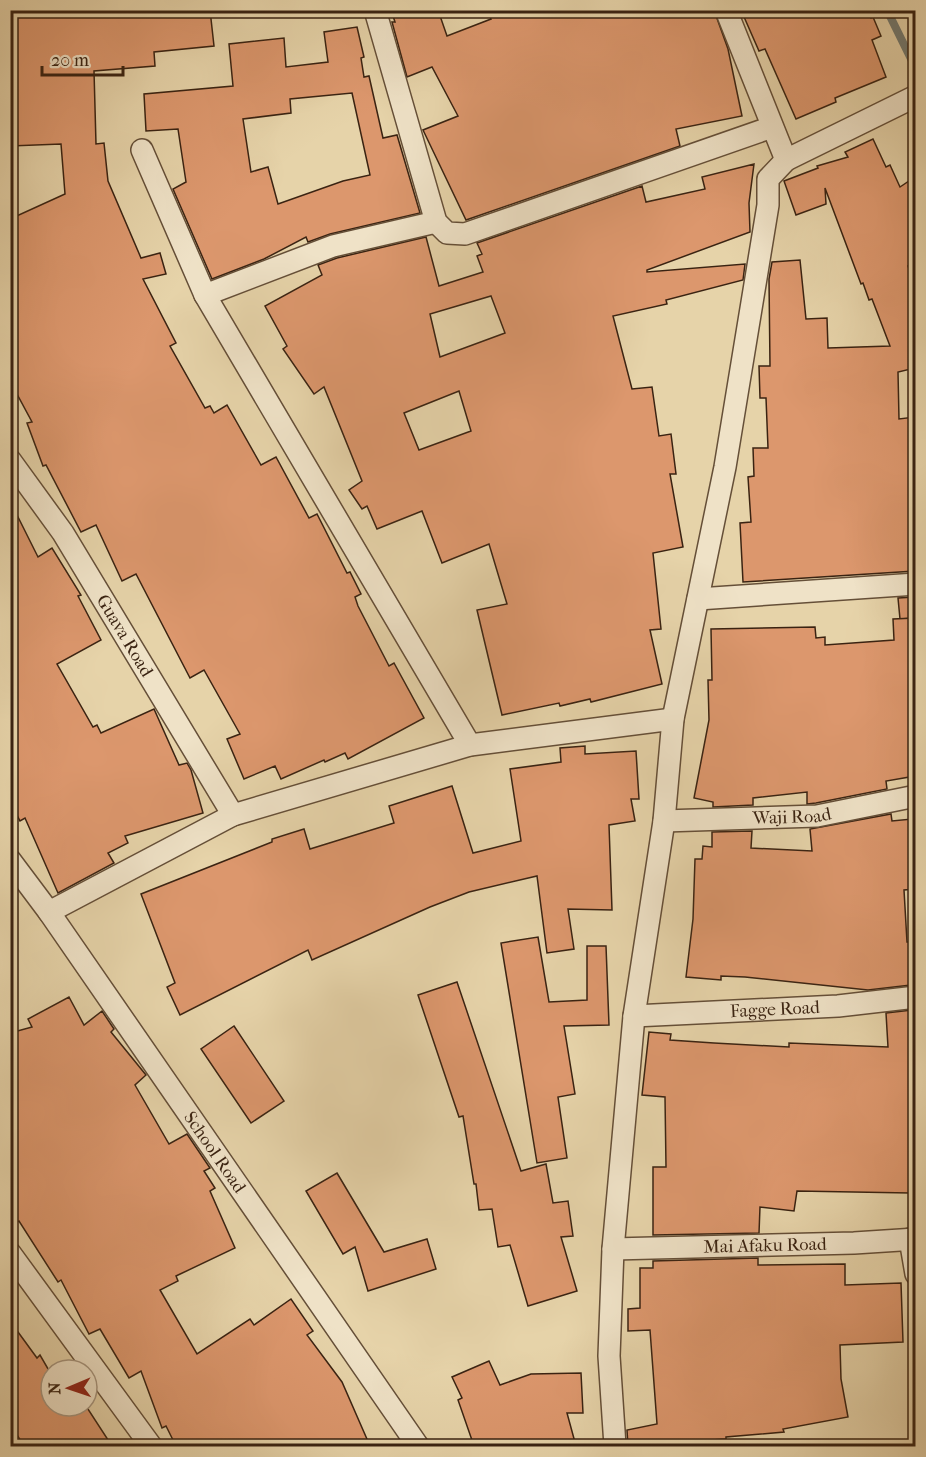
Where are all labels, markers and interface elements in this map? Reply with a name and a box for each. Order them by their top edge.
scale bar [42,39,123,77]
text: 20 m [51,50,89,71]
street label: Guava Road [92,591,158,681]
street label: Waji Road [751,803,833,829]
street label: Fagge Road [729,996,820,1022]
street label: School Road [180,1107,251,1197]
street label: Mai Afaku Road [703,1233,827,1257]
north arrow [39,1358,99,1418]
text: N [45,1381,64,1395]

